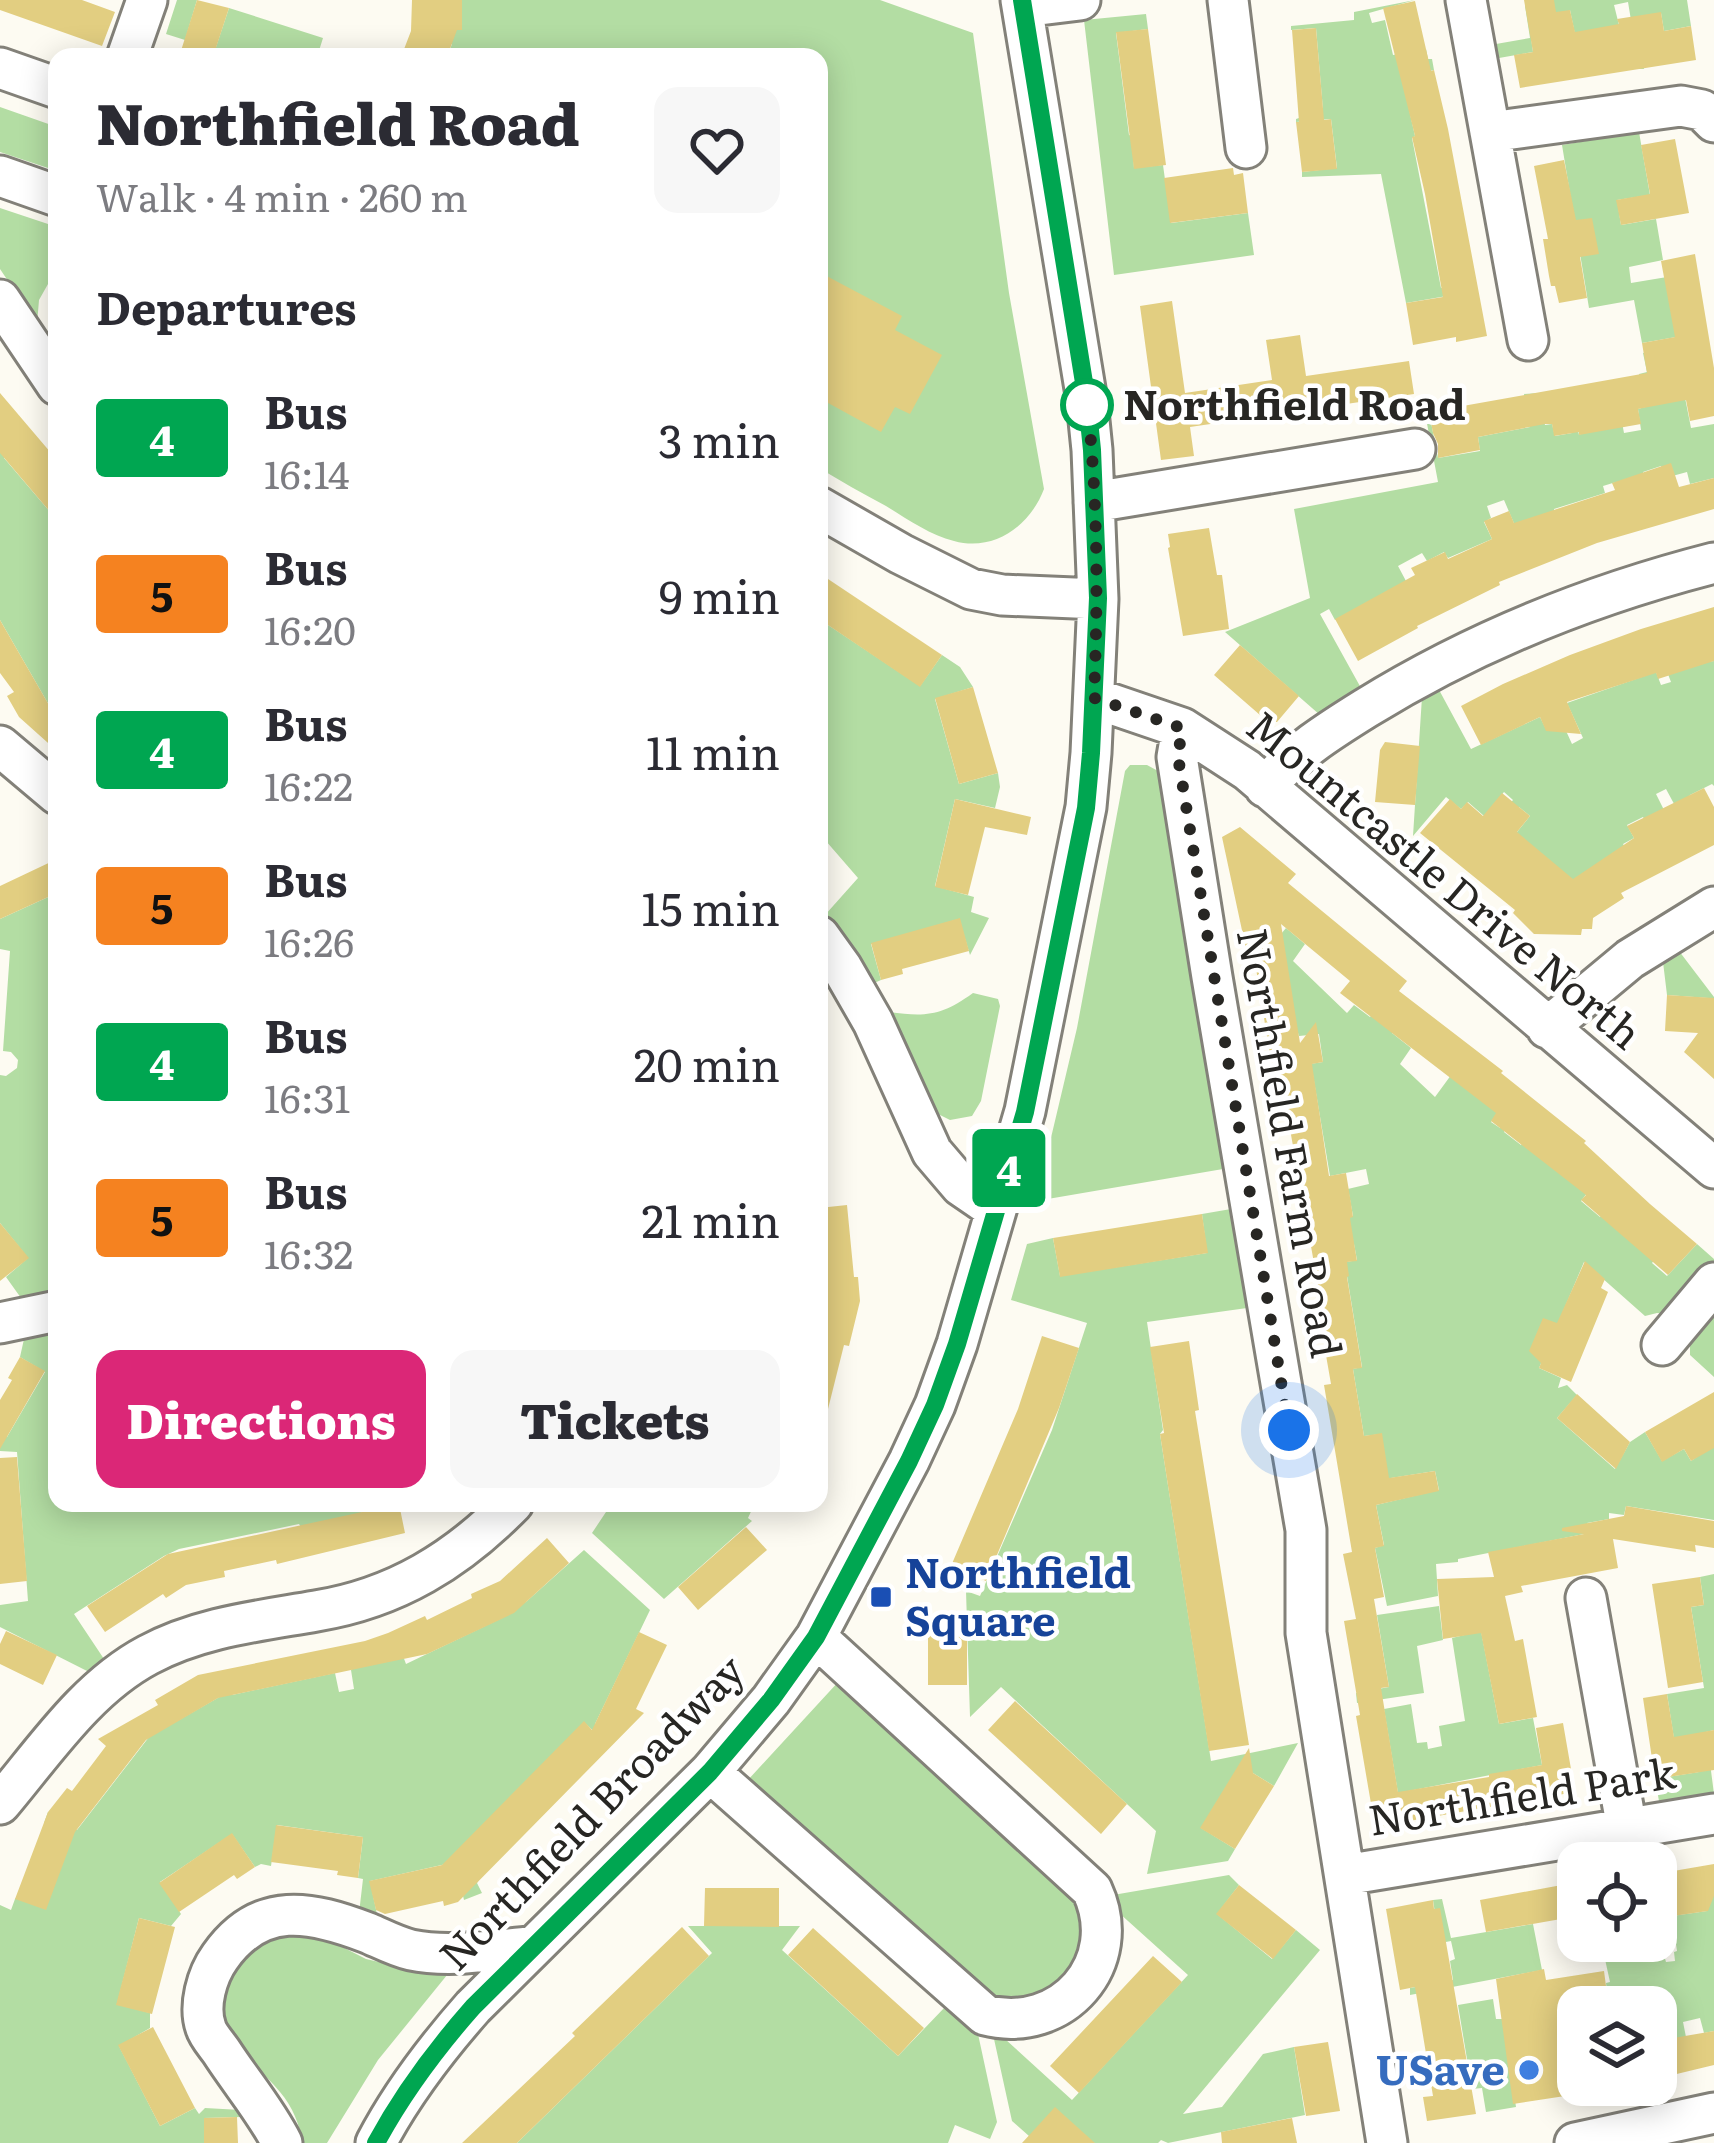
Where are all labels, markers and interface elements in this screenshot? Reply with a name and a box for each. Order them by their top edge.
text: Northfield Road [96,78,580,163]
button: heart [654,87,780,213]
text: Walk · 4 min · 260 m [96,166,468,224]
text: Departures [96,272,357,339]
place label: Northfield Road [1123,371,1466,433]
text: Bus [264,376,348,443]
marker: Northfield Road [1062,380,1112,430]
text: 3 min [658,405,780,472]
text: 4 [149,407,175,469]
text: 16:14 [264,443,350,501]
text: Bus [264,532,348,599]
text: 9 min [659,561,780,628]
text: 5 [151,563,173,625]
text: 16:20 [264,599,356,657]
text: Bus [264,688,348,755]
street label: Mountcastle Drive North [1235,694,1657,1062]
text: 11 min [646,717,780,784]
text: 4 [149,719,175,781]
text: 16:22 [264,755,353,813]
text: Bus [264,844,348,911]
text: 15 min [641,873,780,940]
text: 5 [151,875,173,937]
text: 16:26 [264,911,354,969]
street label: Northfield Farm Road [1224,923,1360,1362]
text: Bus [264,1000,348,1067]
text: 20 min [634,1029,780,1096]
text: 4 [149,1031,175,1093]
text: 16:31 [264,1067,350,1125]
line badge: 4 [970,1129,1048,1207]
text: 4 [996,1137,1022,1199]
text: Bus [264,1156,348,1223]
text: 21 min [641,1185,780,1252]
text: 5 [151,1187,173,1249]
text: 16:32 [264,1223,353,1281]
button: Directions [96,1350,426,1488]
button: Tickets [450,1350,780,1488]
your location [1259,1400,1319,1460]
place label: Northfield Square [905,1539,1131,1649]
marker: Northfield Square [868,1584,894,1610]
street label: Northfield Broadway [423,1639,758,1982]
street label: Northfield Park [1364,1739,1680,1849]
map controls [1557,1842,1677,2106]
button: locate [1557,1842,1677,1962]
button: layers [1557,1986,1677,2106]
place label: USave [1376,2036,1505,2098]
marker: USave [1516,2057,1542,2083]

